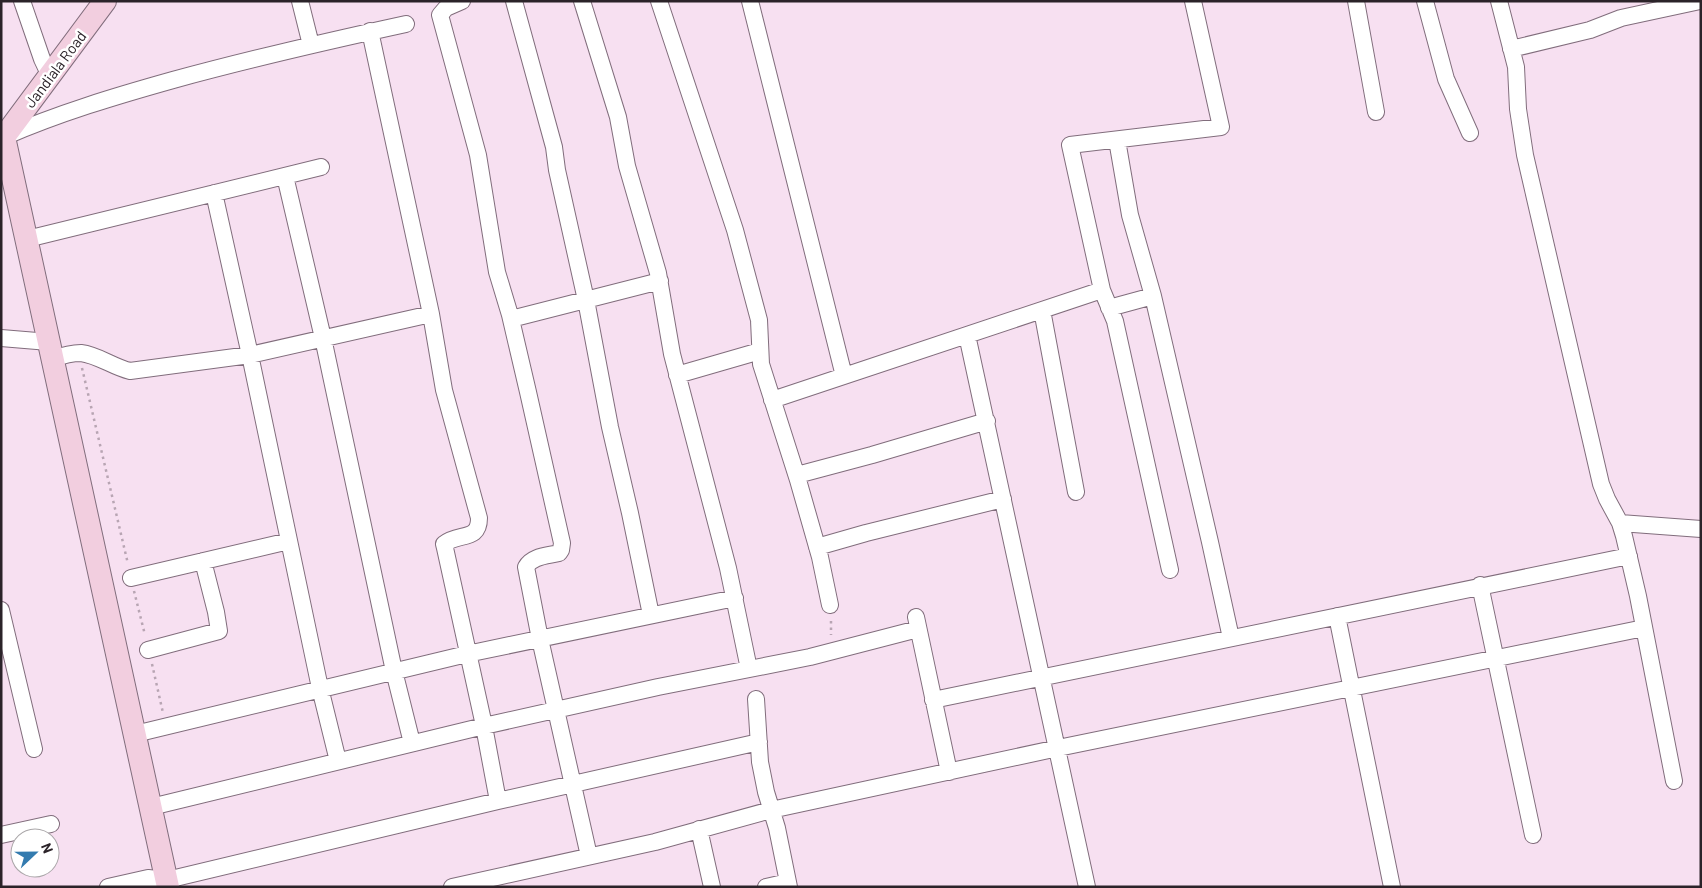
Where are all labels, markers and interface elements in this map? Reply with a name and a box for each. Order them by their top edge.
street label: Jandiala Road [20,27,90,111]
north arrow [10,828,60,878]
text: N [38,840,57,855]

